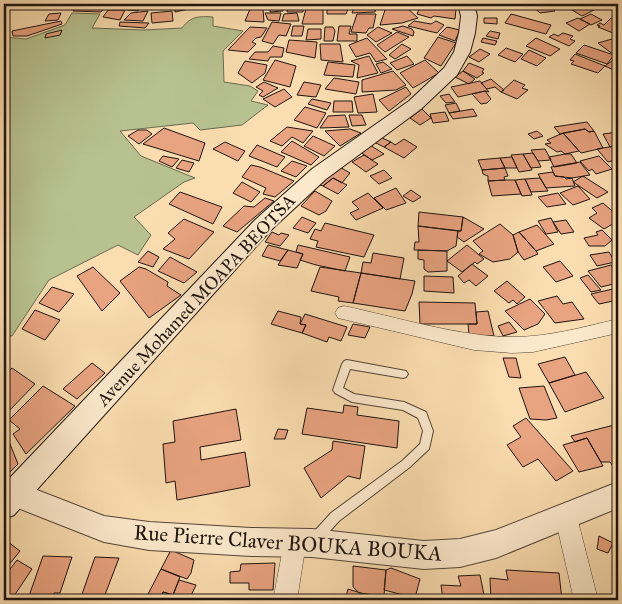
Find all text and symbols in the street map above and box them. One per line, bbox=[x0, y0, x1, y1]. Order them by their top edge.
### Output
street label: Avenue Mohamed MOAPA BEOTSA bbox=[91, 190, 300, 411]
street label: Rue Pierre Claver BOUKA BOUKA bbox=[133, 519, 443, 567]

